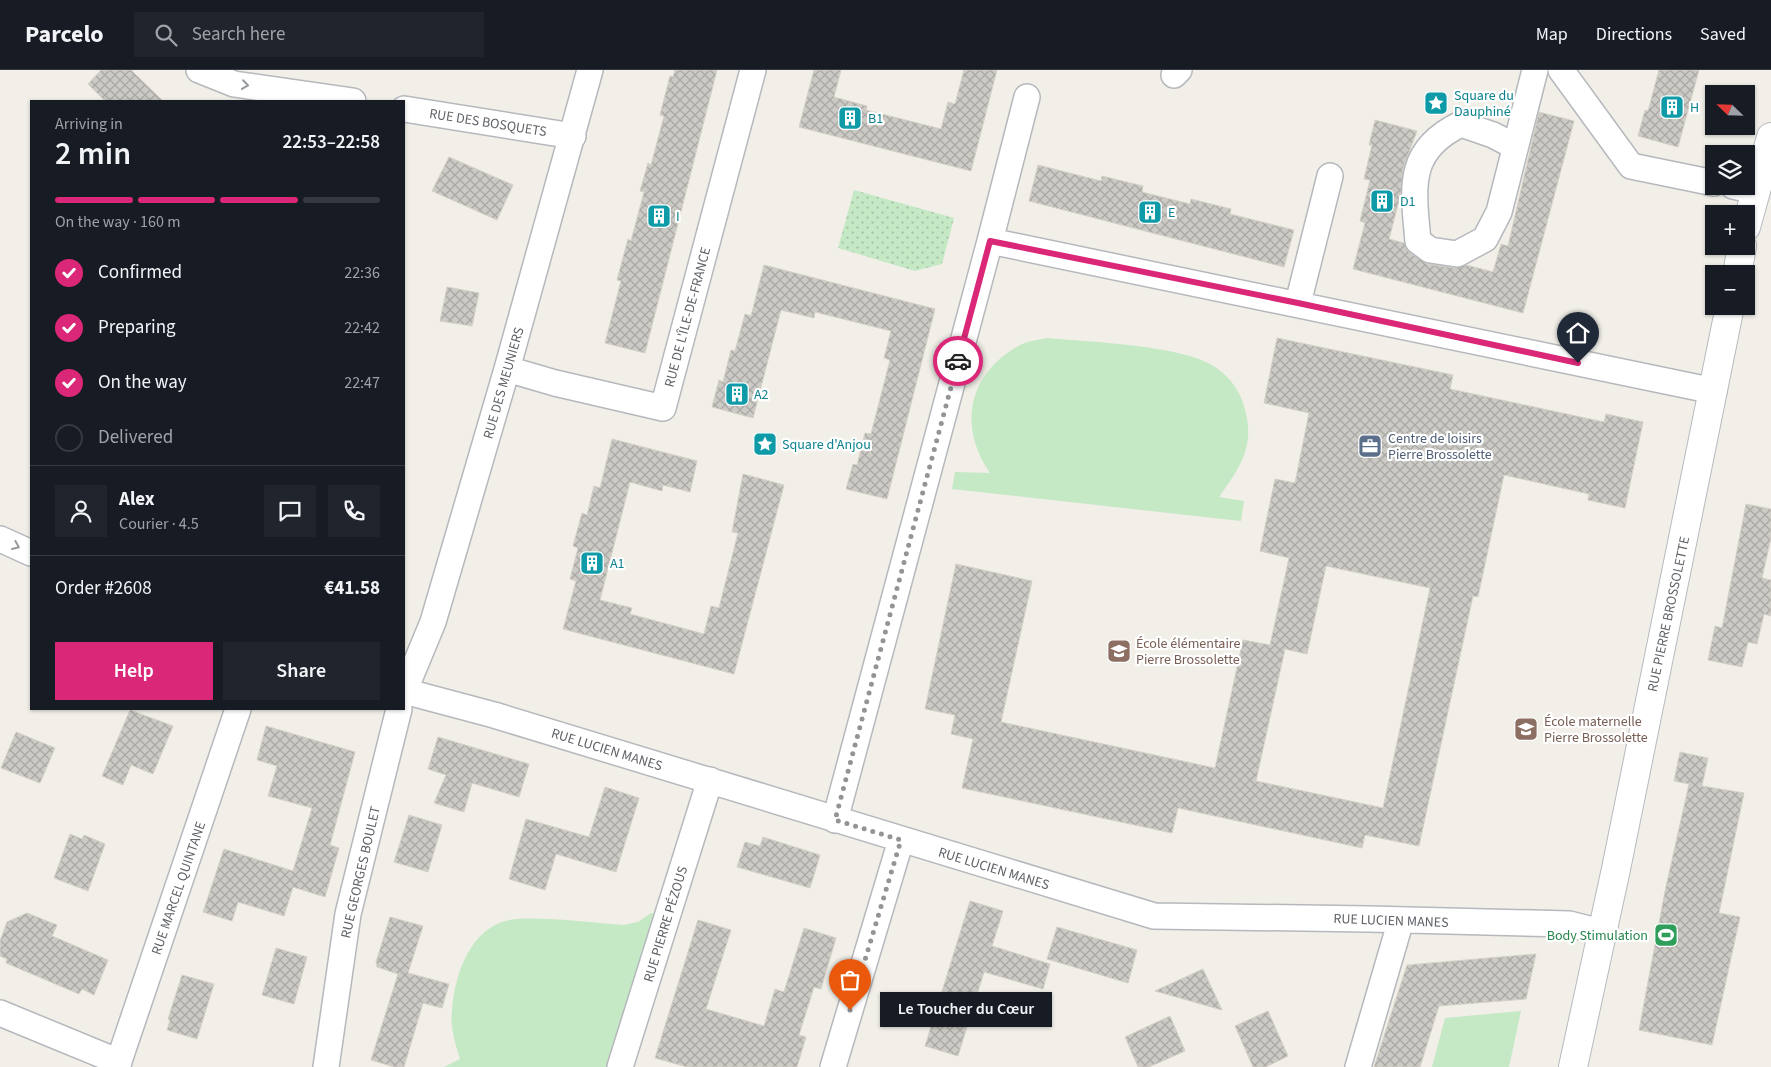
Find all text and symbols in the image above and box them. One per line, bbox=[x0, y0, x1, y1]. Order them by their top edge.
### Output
search box bbox=[134, 12, 484, 57]
text: Parcelo bbox=[25, 17, 104, 52]
icon: search bbox=[152, 21, 180, 49]
text: Search here bbox=[192, 21, 285, 48]
text: Map bbox=[1536, 22, 1568, 47]
text: Directions bbox=[1596, 22, 1672, 47]
text: Saved bbox=[1700, 22, 1746, 47]
one-way arrow bbox=[241, 80, 249, 90]
north arrow bbox=[1705, 85, 1755, 135]
map controls bbox=[1705, 85, 1755, 315]
place label: Square du Dauphiné bbox=[1454, 86, 1514, 122]
place icon: Square du Dauphiné bbox=[1423, 90, 1449, 116]
building icon: H bbox=[1659, 94, 1685, 120]
place label: H bbox=[1690, 98, 1699, 118]
street label: RUE DES BOSQUETS bbox=[428, 104, 548, 142]
building icon: B1 bbox=[837, 105, 863, 131]
place label: B1 bbox=[868, 109, 883, 129]
text: Arriving in bbox=[55, 113, 123, 135]
text: 22:53–22:58 bbox=[282, 129, 380, 156]
text: 2 min bbox=[55, 131, 131, 177]
button: layers bbox=[1705, 145, 1755, 195]
building icon: D1 bbox=[1369, 188, 1395, 214]
place label: D1 bbox=[1400, 192, 1416, 212]
building icon: E bbox=[1137, 199, 1163, 225]
building icon: I bbox=[646, 203, 672, 229]
place label: E bbox=[1168, 203, 1175, 223]
button: + bbox=[1705, 205, 1755, 255]
place label: I bbox=[676, 207, 680, 227]
text: On the way · 160 m bbox=[55, 211, 180, 233]
street label: RUE DE L'ÎLE-DE-FRANCE bbox=[660, 245, 716, 390]
icon: check bbox=[55, 259, 83, 287]
text: Confirmed bbox=[98, 259, 182, 286]
text: 22:36 bbox=[344, 262, 380, 284]
button: − bbox=[1705, 265, 1755, 315]
pin bbox=[1557, 312, 1599, 363]
icon: check bbox=[55, 314, 83, 342]
text: Preparing bbox=[98, 314, 176, 341]
text: 22:42 bbox=[344, 317, 380, 339]
icon: home bbox=[1564, 319, 1592, 347]
street label: RUE DES MEUNIERS bbox=[478, 325, 529, 441]
courier bbox=[933, 336, 983, 386]
icon: car bbox=[944, 347, 972, 375]
icon: check bbox=[55, 369, 83, 397]
text: On the way bbox=[98, 369, 187, 396]
text: 22:47 bbox=[344, 372, 380, 394]
building icon: A2 bbox=[724, 381, 750, 407]
place label: A2 bbox=[754, 385, 769, 405]
text: Delivered bbox=[98, 424, 173, 451]
place label: Centre de loisirs Pierre Brossolette bbox=[1388, 429, 1492, 465]
place icon: Square d'Anjou bbox=[752, 431, 778, 457]
office icon: Centre de loisirs Pierre Brossolette bbox=[1357, 433, 1383, 459]
place label: Square d'Anjou bbox=[782, 435, 871, 455]
button: person bbox=[55, 485, 107, 537]
button: chat bbox=[264, 485, 316, 537]
button: phone bbox=[328, 485, 380, 537]
text: Alex bbox=[119, 486, 155, 513]
text: Courier · 4.5 bbox=[119, 513, 199, 535]
street label: RUE PIERRE BROSSOLETTE bbox=[1643, 535, 1695, 694]
one-way arrow bbox=[11, 540, 20, 551]
building icon: A1 bbox=[579, 550, 605, 576]
place label: A1 bbox=[610, 554, 625, 574]
text: Order #2608 bbox=[55, 575, 152, 602]
text: €41.58 bbox=[324, 575, 380, 602]
place label: École élémentaire Pierre Brossolette bbox=[1136, 634, 1241, 670]
school or university icon: École élémentaire Pierre Brossolette bbox=[1106, 638, 1132, 664]
button: Help bbox=[55, 642, 213, 700]
button: Share bbox=[223, 642, 380, 700]
place label: École maternelle Pierre Brossolette bbox=[1544, 712, 1648, 748]
school or university icon: École maternelle Pierre Brossolette bbox=[1513, 716, 1539, 742]
street label: RUE LUCIEN MANES bbox=[549, 724, 665, 776]
street label: RUE GEORGES BOULET bbox=[336, 804, 386, 940]
street label: RUE MARCEL QUINTANE bbox=[147, 819, 211, 958]
street label: RUE LUCIEN MANES bbox=[936, 843, 1052, 895]
street label: RUE PIERRE PÉZOUS bbox=[639, 864, 693, 985]
street label: RUE LUCIEN MANES bbox=[1333, 909, 1449, 933]
sports icon: Body Stimulation bbox=[1653, 922, 1679, 948]
place label: Body Stimulation bbox=[1547, 926, 1648, 946]
pin bbox=[829, 959, 871, 1010]
icon: bag bbox=[836, 966, 864, 994]
callout: Le Toucher du Cœur bbox=[880, 992, 1052, 1028]
text: Le Toucher du Cœur bbox=[898, 998, 1034, 1020]

